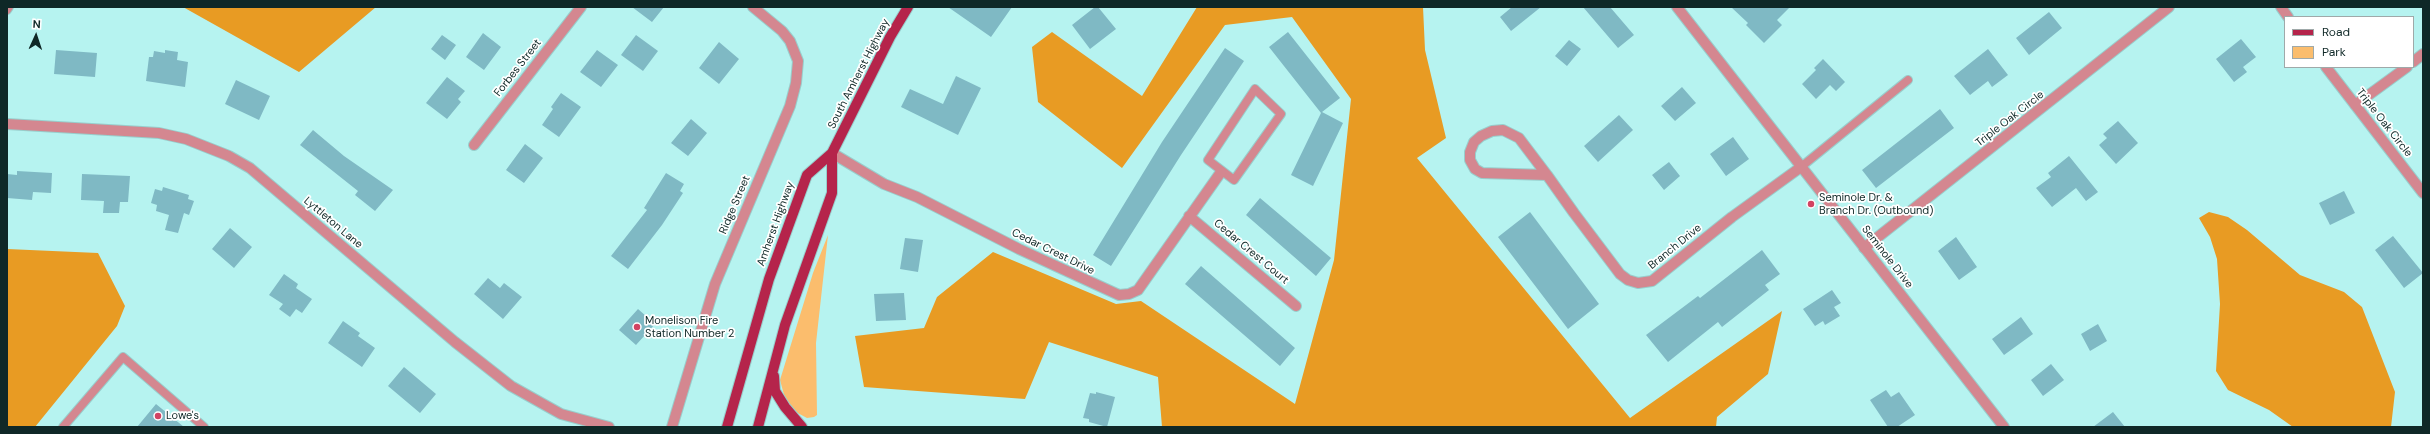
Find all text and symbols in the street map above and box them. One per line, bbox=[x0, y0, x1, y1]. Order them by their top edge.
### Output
north arrow bbox=[16, 16, 56, 56]
legend bbox=[2284, 16, 2414, 68]
text: N bbox=[32, 17, 41, 31]
street label: South Amherst Highway bbox=[825, 17, 893, 131]
text: Road bbox=[2322, 24, 2350, 40]
street label: Forbes Street bbox=[492, 37, 544, 99]
text: Park bbox=[2322, 44, 2346, 60]
street label: Triple Oak Circle bbox=[2353, 86, 2415, 160]
street label: Triple Oak Circle bbox=[1973, 88, 2047, 150]
street label: Ridge Street bbox=[717, 174, 753, 236]
street label: Amherst Highway bbox=[755, 180, 797, 268]
place label: Seminole Dr. & Branch Dr. (Outbound) bbox=[1819, 191, 1933, 217]
street label: Lyttleton Lane bbox=[301, 195, 365, 251]
marker: Seminole Dr. & Branch Dr. (Outbound) bbox=[1806, 199, 1816, 209]
street label: Cedar Crest Court bbox=[1211, 217, 1291, 287]
street label: Branch Drive bbox=[1646, 222, 1704, 272]
street label: Seminole Drive bbox=[1859, 223, 1915, 291]
street label: Cedar Crest Drive bbox=[1009, 226, 1097, 278]
place label: Monelison Fire Station Number 2 bbox=[645, 314, 734, 340]
marker: Monelison Fire Station Number 2 bbox=[632, 322, 642, 332]
place label: Lowe's bbox=[166, 409, 199, 423]
marker: Lowe's bbox=[153, 411, 163, 421]

